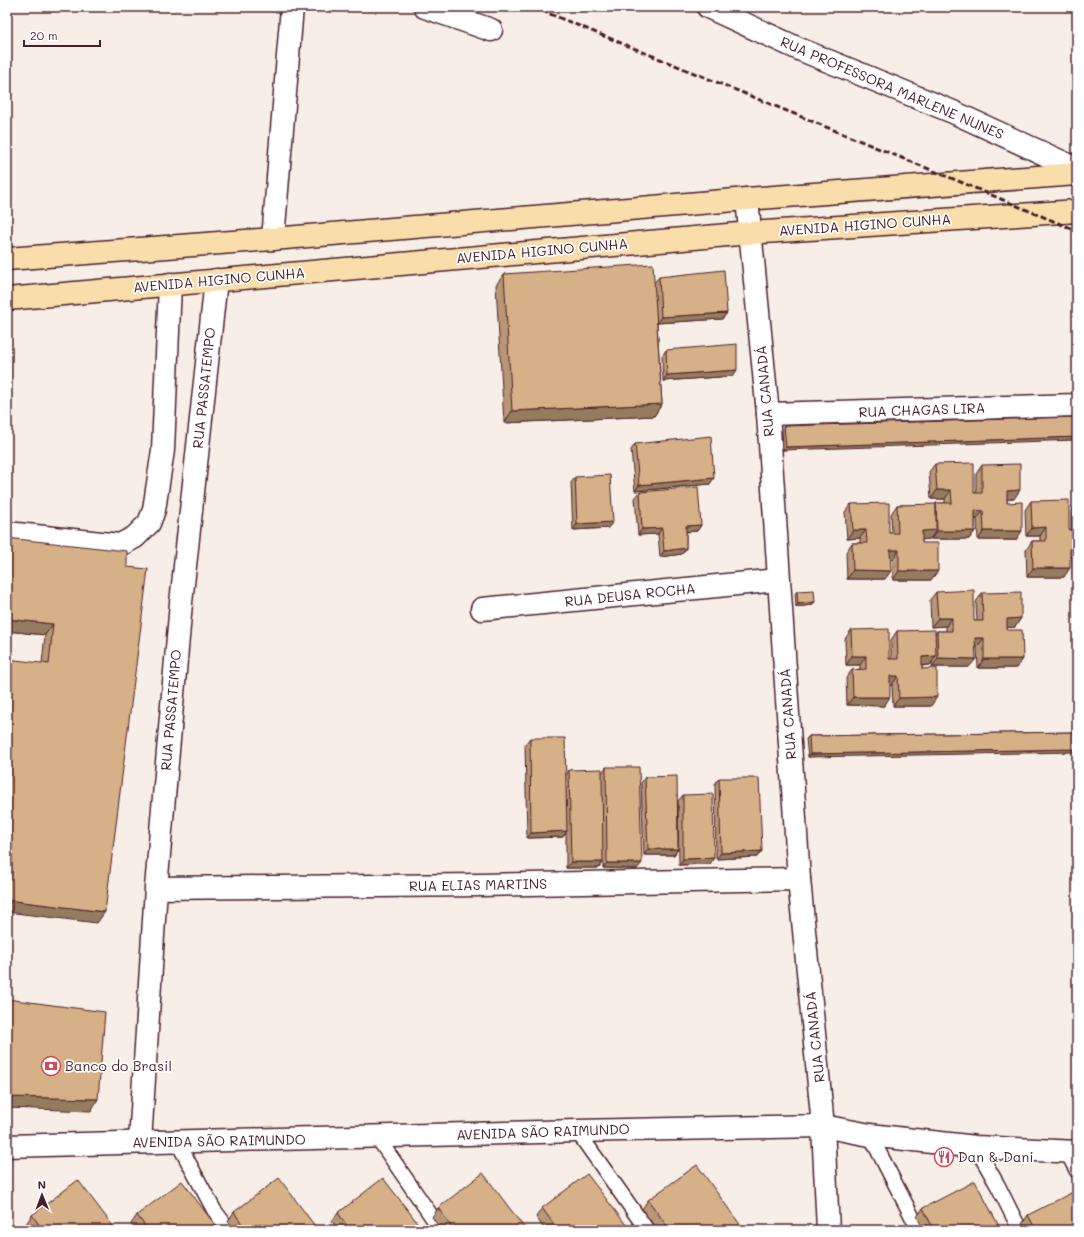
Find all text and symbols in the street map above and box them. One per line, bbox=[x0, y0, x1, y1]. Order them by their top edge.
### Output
scale bar bbox=[24, 22, 100, 48]
text: 20 m bbox=[30, 27, 58, 43]
street label: RUA PROFESSORA MARLENE NUNES bbox=[778, 32, 1007, 143]
street label: AVENIDA HIGINO CUNHA bbox=[778, 209, 952, 240]
street label: AVENIDA HIGINO CUNHA bbox=[455, 234, 629, 267]
street label: AVENIDA HIGINO CUNHA bbox=[132, 263, 306, 296]
street label: RUA PASSATEMPO bbox=[188, 326, 219, 449]
street label: RUA CANADÁ bbox=[751, 345, 778, 437]
street label: RUA CHAGAS LIRA bbox=[858, 398, 986, 421]
street label: RUA DEUSA ROCHA bbox=[564, 578, 696, 611]
street label: RUA PASSATEMPO bbox=[156, 649, 185, 771]
street label: RUA CANADÁ bbox=[775, 668, 800, 760]
street label: RUA ELIAS MARTINS bbox=[409, 874, 547, 895]
street label: RUA CANADÁ bbox=[800, 991, 829, 1084]
bank icon: Banco do Brasil bbox=[40, 1055, 62, 1077]
place label: Banco do Brasil bbox=[65, 1056, 172, 1075]
street label: AVENIDA SÃO RAIMUNDO bbox=[456, 1119, 630, 1144]
street label: AVENIDA SÃO RAIMUNDO bbox=[132, 1129, 306, 1152]
restaurant icon: Dan & Dani bbox=[933, 1146, 955, 1168]
place label: Dan & Dani bbox=[958, 1147, 1034, 1166]
north arrow bbox=[22, 1175, 62, 1215]
text: N bbox=[38, 1177, 46, 1192]

